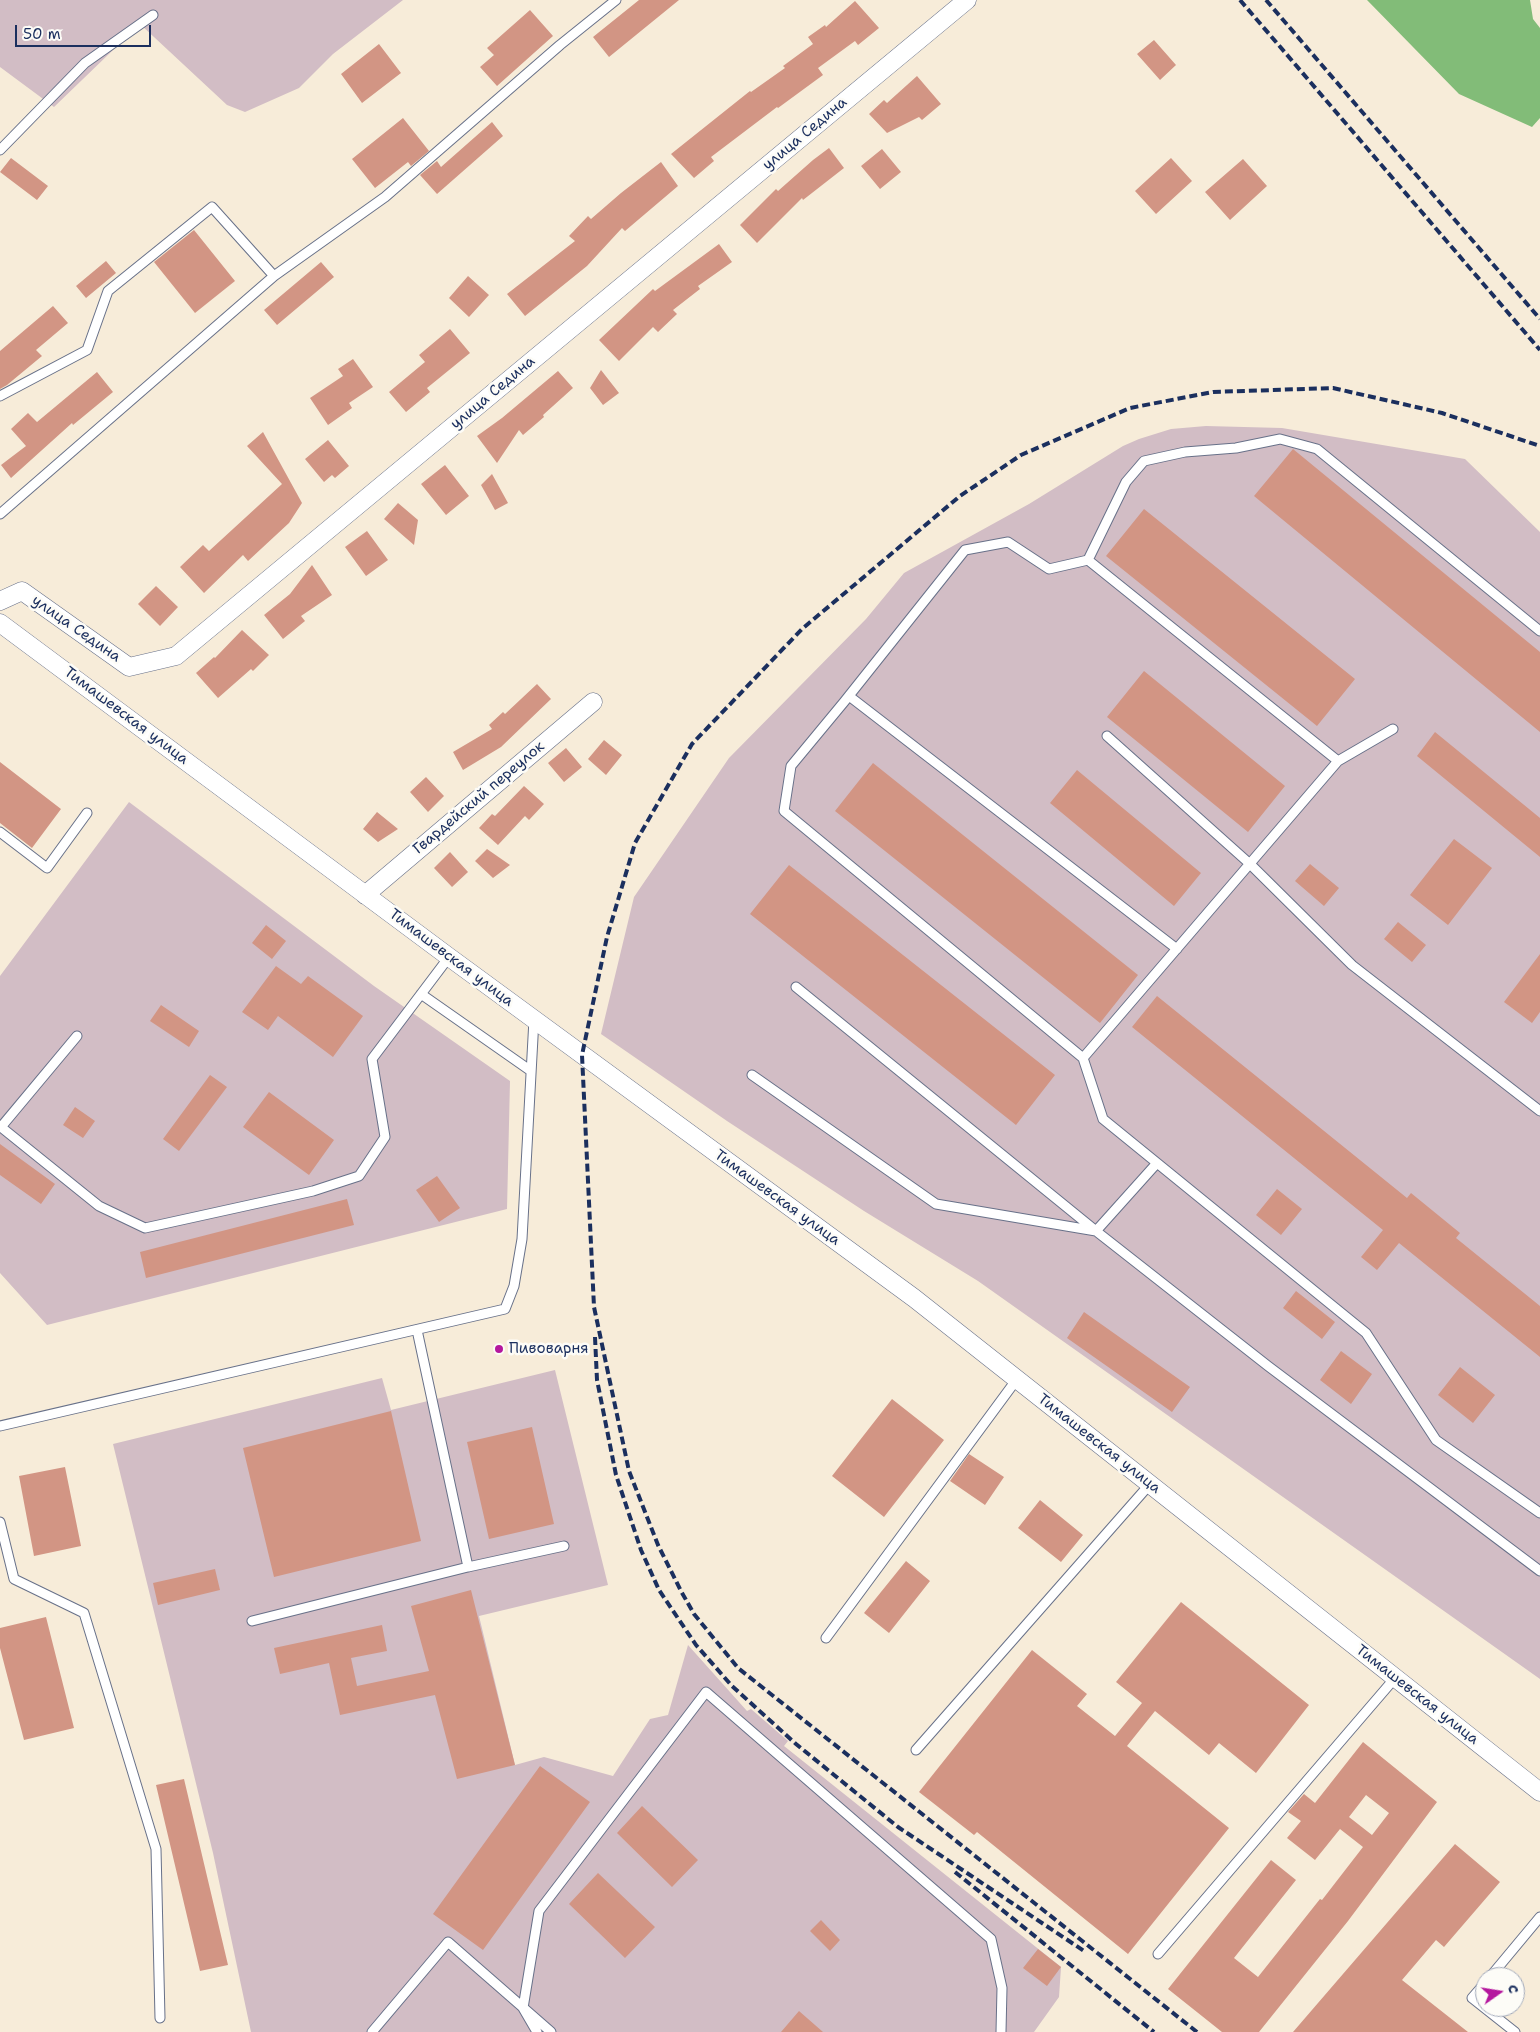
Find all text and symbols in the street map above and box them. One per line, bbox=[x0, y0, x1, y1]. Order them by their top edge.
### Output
scale bar bbox=[18, 15, 154, 47]
text: 50 m bbox=[23, 24, 61, 44]
street label: улица Седина bbox=[759, 94, 851, 174]
street label: улица Седина bbox=[447, 353, 539, 433]
street label: улица Седина bbox=[28, 592, 124, 666]
street label: Тимашевская улица bbox=[60, 663, 192, 769]
street label: Гвардейский переулок bbox=[410, 738, 548, 858]
street label: Тимашевская улица bbox=[385, 905, 517, 1011]
street label: Тимашевская улица bbox=[711, 1146, 843, 1250]
place label: Пивоварня bbox=[509, 1340, 588, 1358]
marker: Пивоварня bbox=[493, 1343, 505, 1355]
street label: Тимашевская улица bbox=[1034, 1390, 1164, 1498]
street label: Тимашевская улица bbox=[1352, 1641, 1482, 1749]
north arrow bbox=[1475, 1967, 1525, 2017]
text: С bbox=[1504, 1983, 1523, 1995]

